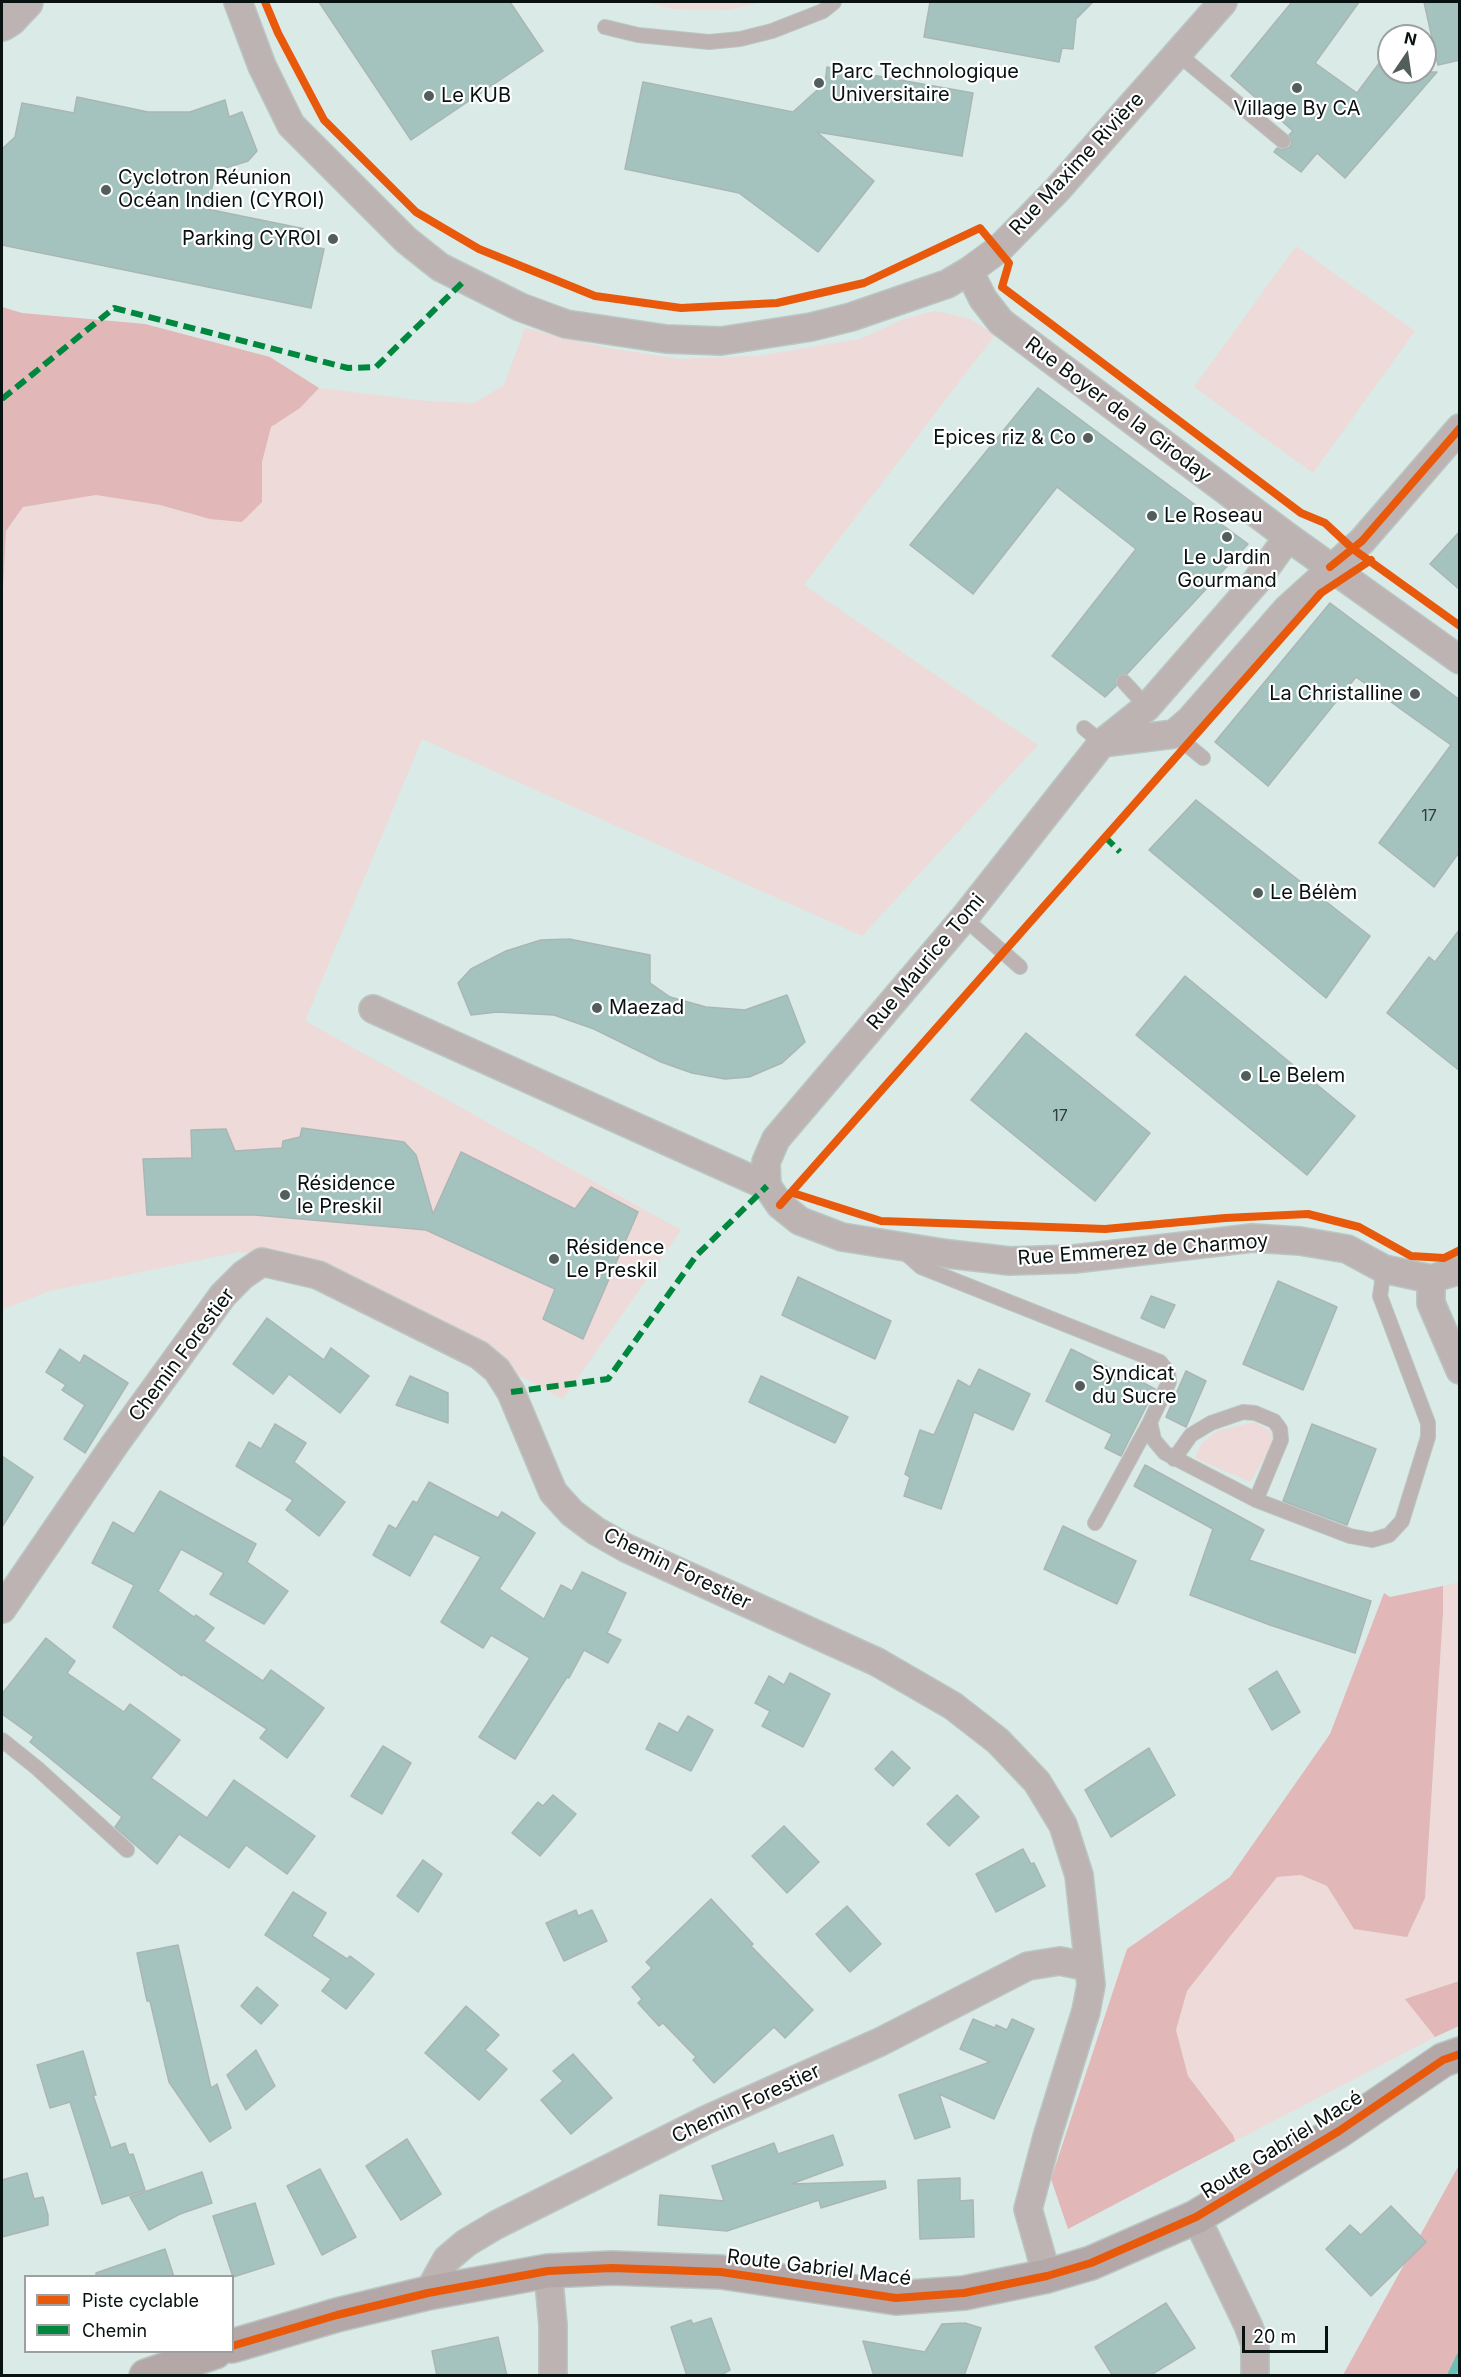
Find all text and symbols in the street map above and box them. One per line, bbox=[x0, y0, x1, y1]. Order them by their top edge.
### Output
north arrow bbox=[1377, 24, 1437, 84]
text: N bbox=[1402, 27, 1419, 50]
place label: Parc Technologique Universitaire bbox=[831, 60, 1019, 107]
marker: Parc Technologique Universitaire bbox=[812, 76, 826, 90]
marker: Village By CA bbox=[1290, 81, 1304, 95]
place label: Le KUB bbox=[441, 84, 511, 108]
street label: Rue Maxime Rivière bbox=[1005, 88, 1149, 240]
marker: Le KUB bbox=[422, 89, 436, 103]
place label: Village By CA bbox=[1233, 97, 1361, 121]
place label: Cyclotron Réunion Océan Indien (CYROI) bbox=[118, 166, 325, 213]
marker: Cyclotron Réunion Océan Indien (CYROI) bbox=[99, 183, 113, 197]
place label: Parking CYROI bbox=[182, 227, 321, 251]
marker: Parking CYROI bbox=[326, 232, 340, 246]
street label: Rue Boyer de la Giroday bbox=[1020, 332, 1216, 488]
place label: Epices riz & Co bbox=[933, 426, 1076, 450]
marker: Epices riz & Co bbox=[1081, 431, 1095, 445]
place label: Le Roseau bbox=[1164, 504, 1263, 528]
marker: Le Roseau bbox=[1145, 509, 1159, 523]
marker: Le Jardin Gourmand bbox=[1220, 530, 1234, 544]
place label: Le Jardin Gourmand bbox=[1177, 546, 1277, 593]
place label: La Christalline bbox=[1269, 682, 1403, 706]
marker: La Christalline bbox=[1408, 687, 1422, 701]
house number: 17 bbox=[1421, 806, 1437, 826]
place label: Le Bélèm bbox=[1270, 881, 1357, 905]
marker: Le Bélèm bbox=[1251, 886, 1265, 900]
street label: Rue Maurice Tomi bbox=[862, 889, 990, 1035]
place label: Maezad bbox=[609, 996, 684, 1020]
marker: Maezad bbox=[590, 1001, 604, 1015]
place label: Le Belem bbox=[1258, 1064, 1345, 1088]
marker: Le Belem bbox=[1239, 1069, 1253, 1083]
house number: 17 bbox=[1052, 1106, 1068, 1126]
place label: Résidence le Preskil bbox=[297, 1172, 395, 1219]
marker: Résidence le Preskil bbox=[278, 1188, 292, 1202]
street label: Rue Emmerez de Charmoy bbox=[1017, 1229, 1269, 1271]
place label: Résidence Le Preskil bbox=[566, 1236, 664, 1283]
marker: Résidence Le Preskil bbox=[547, 1252, 561, 1266]
street label: Chemin Forestier bbox=[124, 1284, 240, 1426]
place label: Syndicat du Sucre bbox=[1092, 1362, 1177, 1409]
marker: Syndicat du Sucre bbox=[1073, 1379, 1087, 1393]
street label: Chemin Forestier bbox=[599, 1523, 755, 1615]
street label: Chemin Forestier bbox=[668, 2059, 824, 2149]
street label: Route Gabriel Macé bbox=[1197, 2086, 1367, 2204]
street label: Route Gabriel Macé bbox=[725, 2245, 913, 2291]
legend bbox=[24, 2275, 234, 2353]
text: Piste cyclable bbox=[82, 2290, 199, 2311]
scale bar bbox=[1245, 2314, 1330, 2352]
text: Chemin bbox=[82, 2320, 147, 2341]
text: 20 m bbox=[1253, 2326, 1296, 2347]

